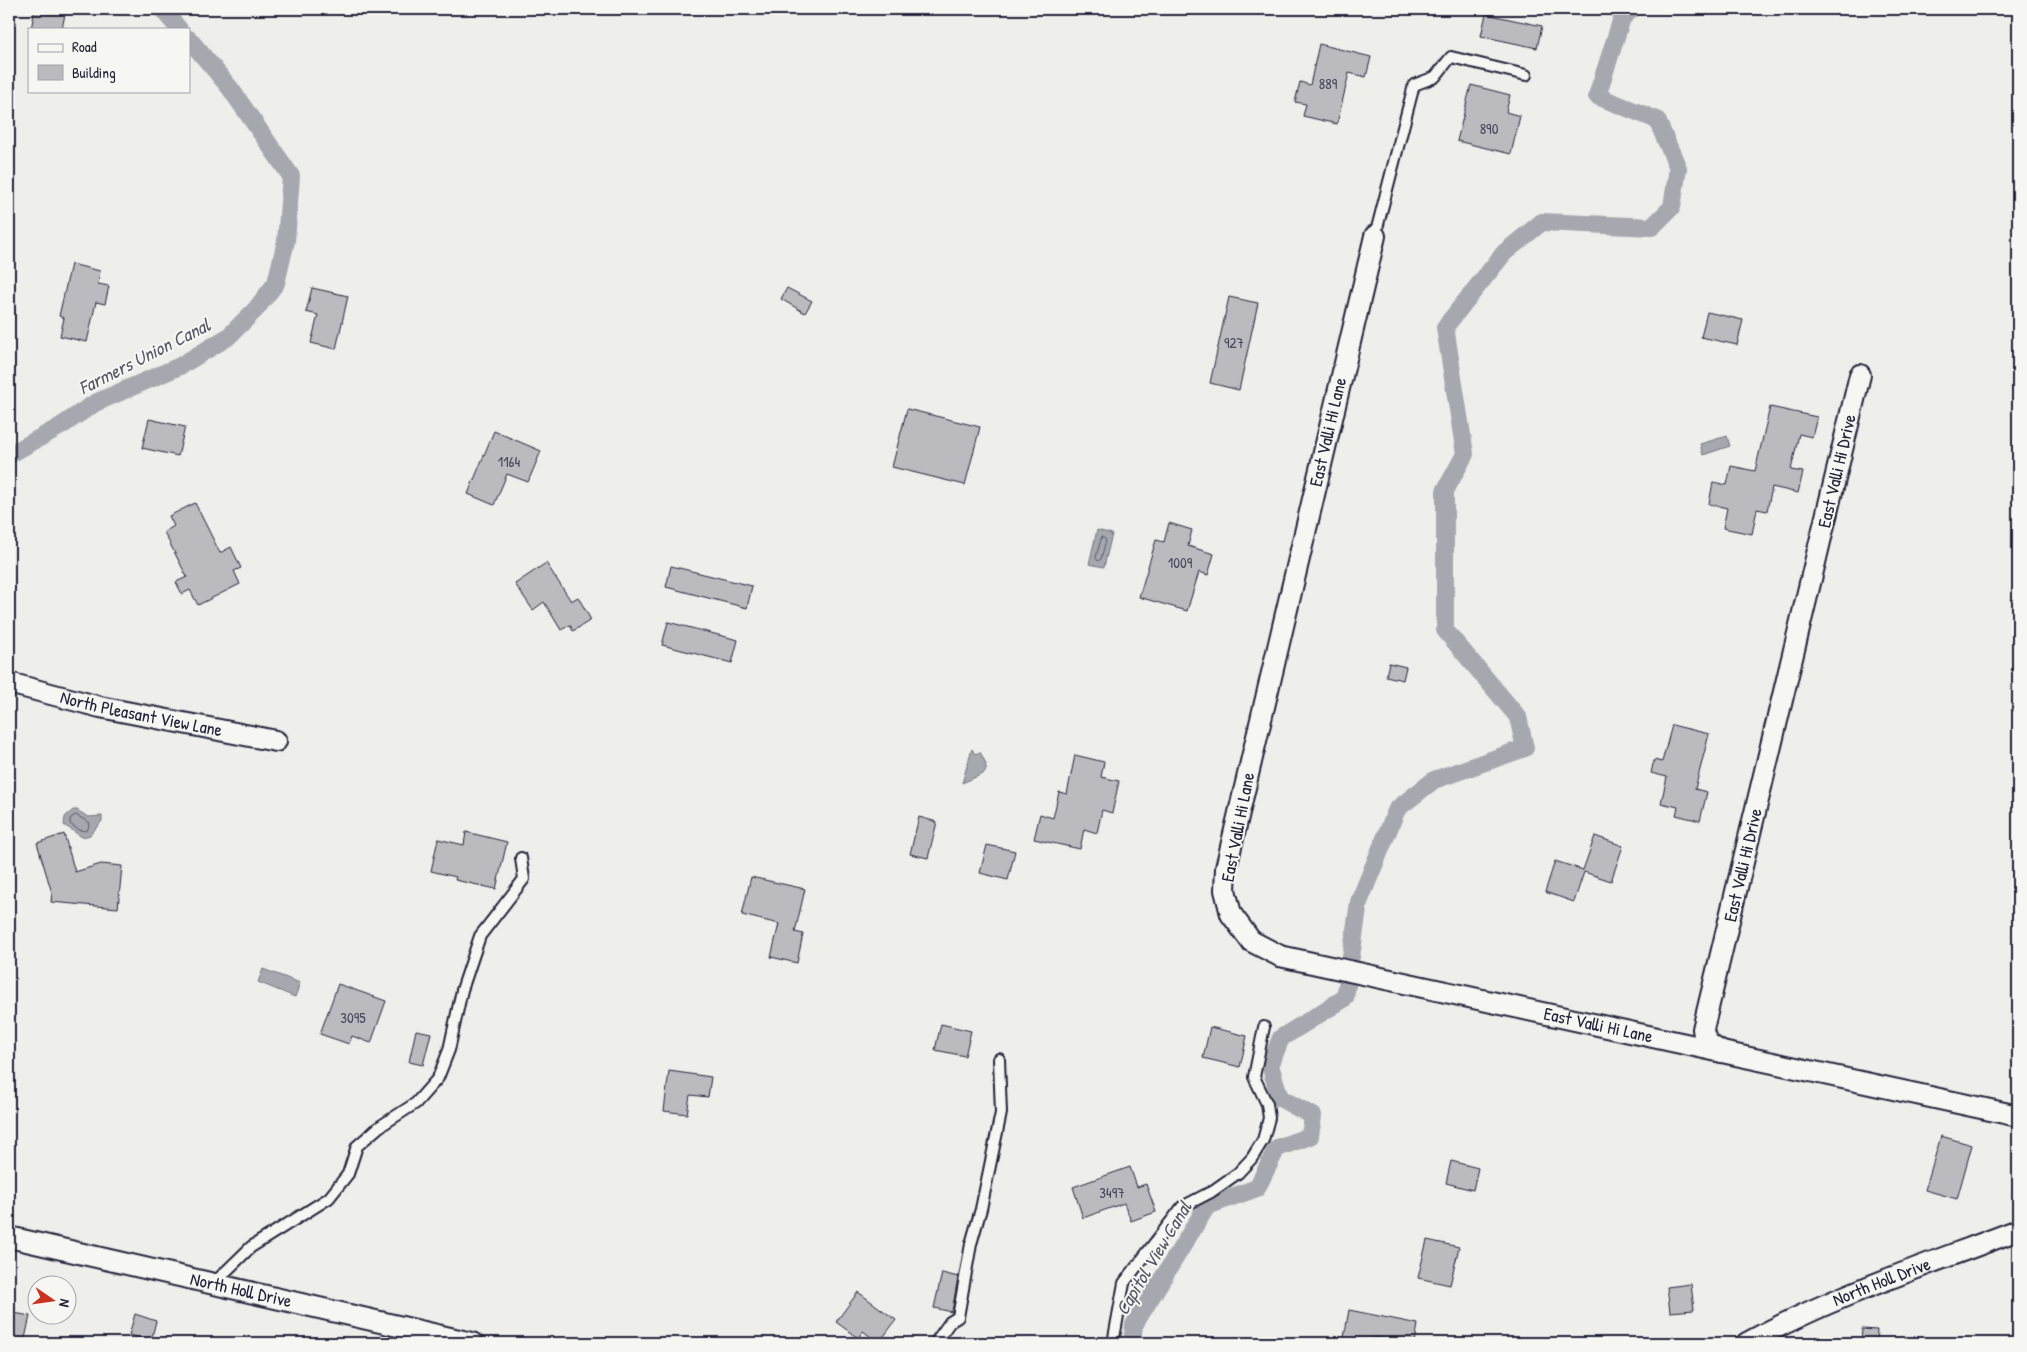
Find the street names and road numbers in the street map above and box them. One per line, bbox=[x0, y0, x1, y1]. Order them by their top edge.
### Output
street label: East Valli Hi Lane bbox=[1303, 375, 1352, 489]
street label: East Valli Hi Drive bbox=[1811, 412, 1862, 530]
street label: North Pleasant View Lane bbox=[58, 684, 224, 742]
street label: East Valli Hi Lane bbox=[1215, 770, 1260, 884]
street label: East Valli Hi Drive bbox=[1717, 806, 1768, 924]
street label: East Valli Hi Lane bbox=[1541, 1001, 1655, 1049]
street label: North Holl Drive bbox=[1829, 1251, 1934, 1312]
street label: North Holl Drive bbox=[188, 1266, 294, 1313]

